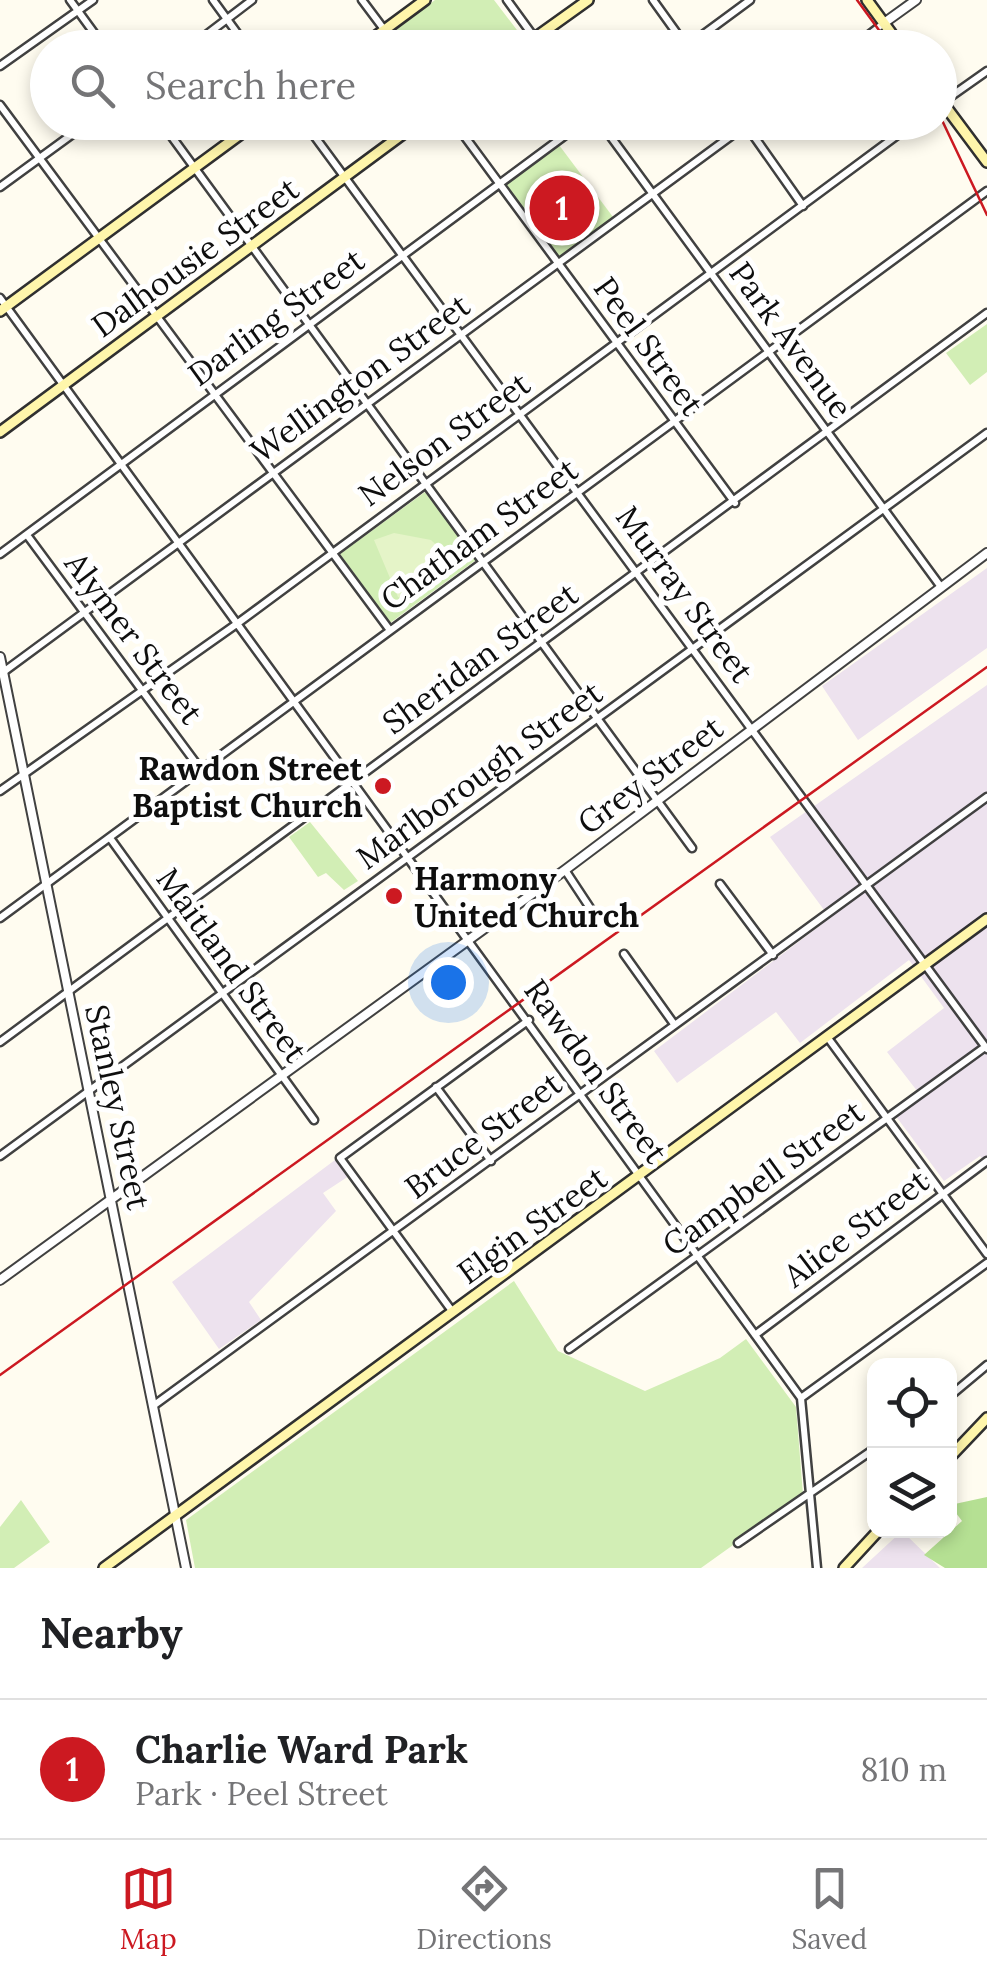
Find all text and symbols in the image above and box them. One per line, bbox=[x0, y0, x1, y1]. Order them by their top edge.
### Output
search box bbox=[30, 30, 957, 140]
icon: search bbox=[65, 58, 120, 113]
text: Search here bbox=[145, 61, 356, 109]
street label: Dalhousie Street bbox=[83, 168, 307, 346]
pin: 1 bbox=[530, 170, 594, 246]
street label: Darling Street bbox=[180, 239, 373, 395]
street label: Park Avenue bbox=[720, 254, 862, 426]
street label: Peel Street bbox=[585, 269, 713, 424]
street label: Wellington Street bbox=[242, 284, 478, 471]
street label: Nelson Street bbox=[350, 363, 538, 515]
street label: Chatham Street bbox=[372, 448, 586, 619]
street label: Murray Street bbox=[607, 498, 763, 691]
street label: Alymer Street bbox=[56, 543, 212, 732]
street label: Sheridan Street bbox=[374, 573, 586, 743]
street label: Marlborough Street bbox=[348, 672, 610, 878]
street label: Grey Street bbox=[569, 707, 731, 843]
place label: Rawdon Street Baptist Church bbox=[132, 748, 364, 826]
marker: Rawdon Street Baptist Church bbox=[372, 775, 394, 797]
place label: Harmony United Church bbox=[414, 858, 639, 936]
street label: Maitland Street bbox=[148, 860, 317, 1071]
marker: Harmony United Church bbox=[383, 885, 405, 907]
your location bbox=[423, 957, 474, 1008]
street label: Rawdon Street bbox=[515, 971, 677, 1172]
street label: Stanley Street bbox=[76, 1001, 160, 1214]
street label: Bruce Street bbox=[396, 1062, 570, 1207]
street label: Campbell Street bbox=[654, 1091, 872, 1265]
street label: Elgin Street bbox=[449, 1157, 615, 1293]
street label: Alice Street bbox=[775, 1160, 937, 1296]
map controls bbox=[867, 1358, 957, 1538]
button: locate bbox=[867, 1358, 957, 1448]
button: layers bbox=[867, 1448, 957, 1538]
text: Nearby bbox=[40, 1606, 183, 1660]
text: Charlie Ward Park bbox=[135, 1725, 468, 1773]
text: 1 bbox=[66, 1749, 79, 1790]
text: 810 m bbox=[860, 1749, 947, 1790]
text: Park · Peel Street bbox=[135, 1773, 388, 1814]
tab: Map bbox=[120, 1861, 177, 1957]
tab: Directions bbox=[416, 1861, 552, 1957]
tab: Saved bbox=[791, 1861, 867, 1957]

